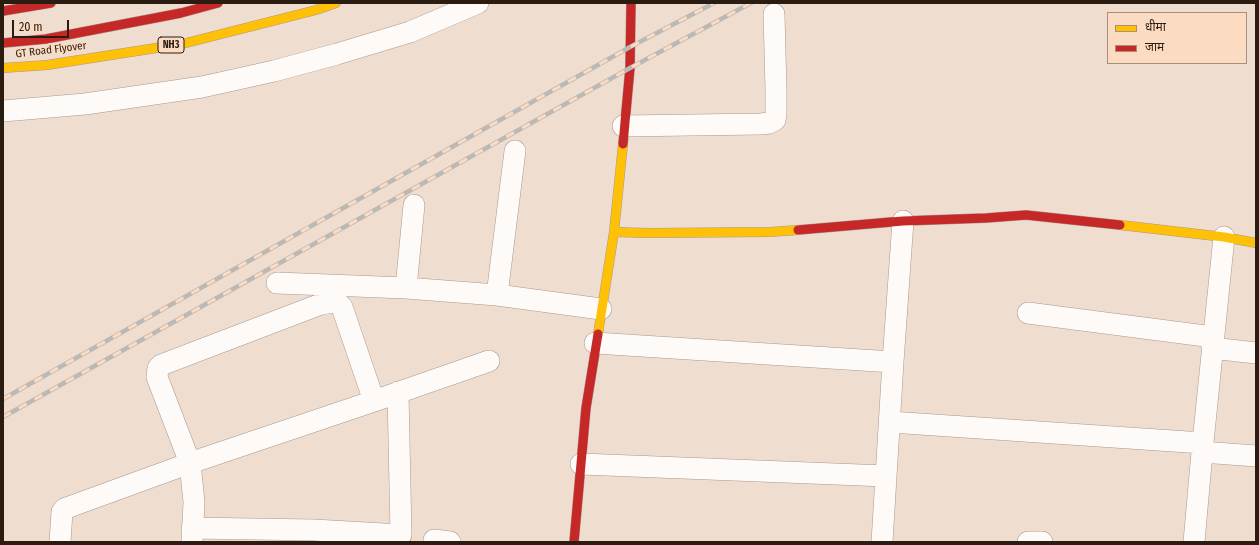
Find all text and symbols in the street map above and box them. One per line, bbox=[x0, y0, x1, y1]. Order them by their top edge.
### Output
scale bar bbox=[14, 12, 71, 38]
legend bbox=[1107, 12, 1247, 64]
text: 20 m bbox=[19, 20, 43, 34]
text: धीमा bbox=[1145, 20, 1166, 34]
road number: NH3 bbox=[158, 37, 184, 53]
street label: GT Road Flyover bbox=[15, 39, 87, 61]
text: जाम bbox=[1145, 40, 1164, 54]

